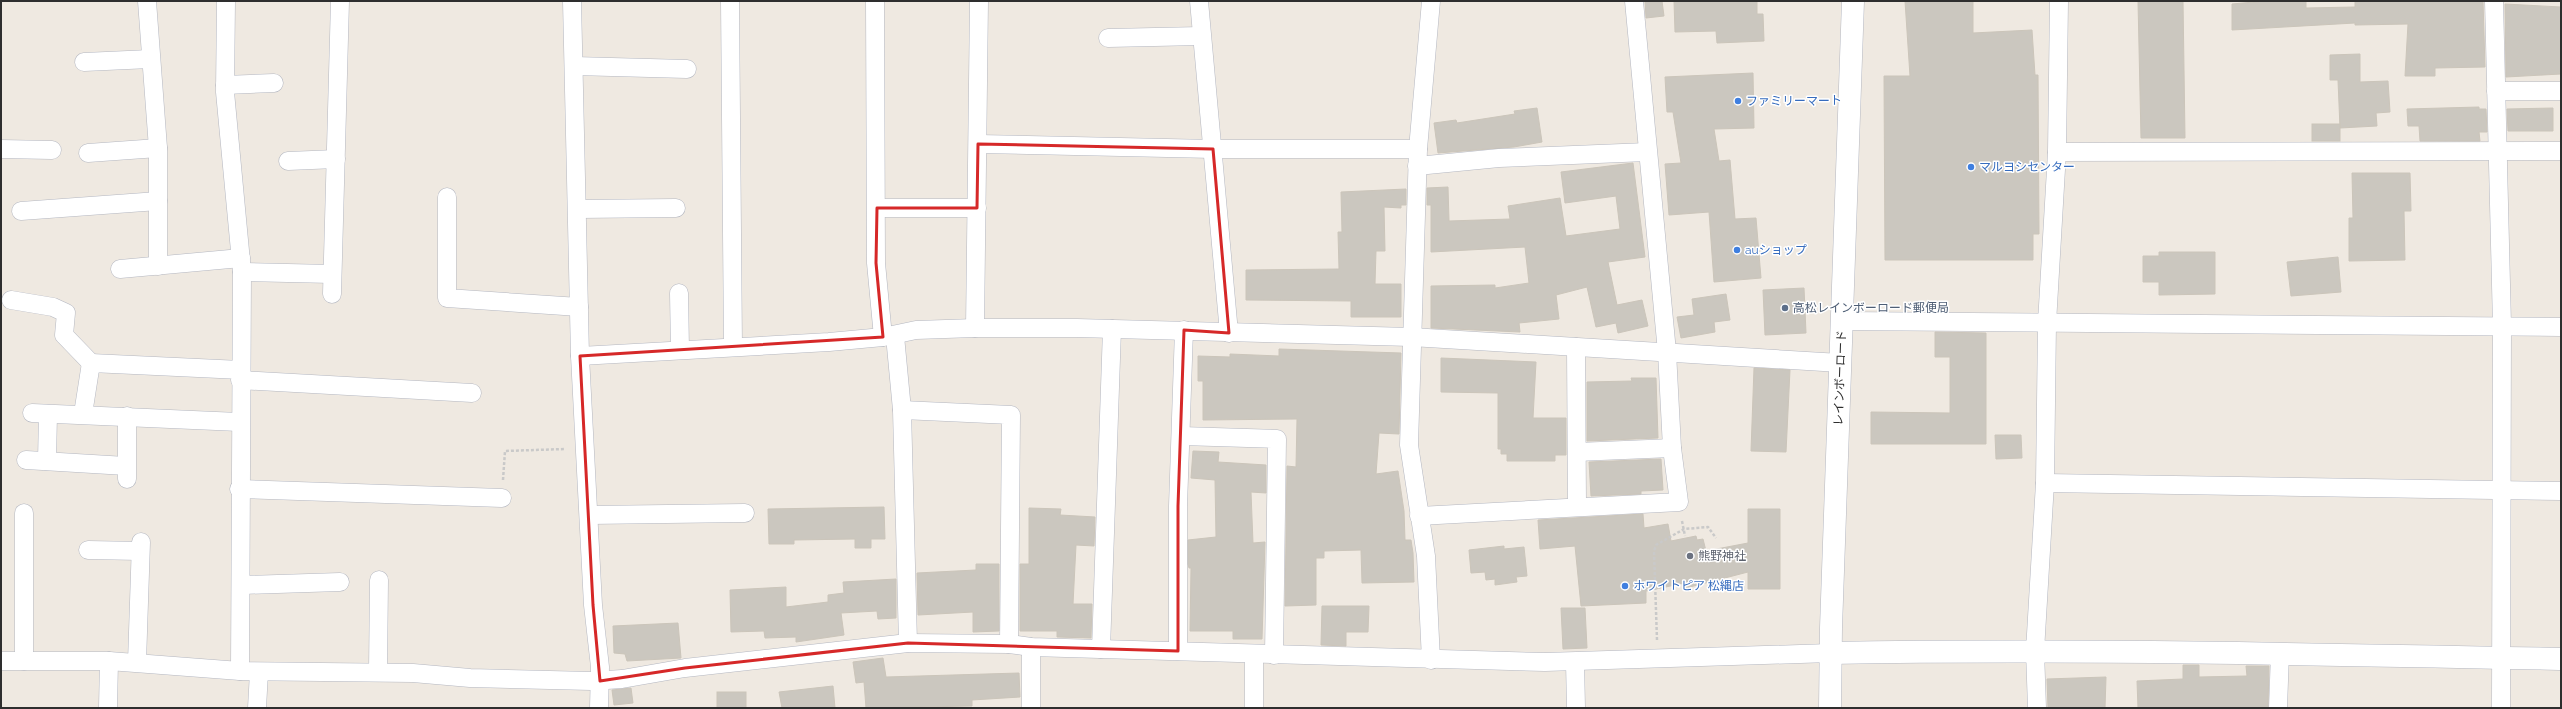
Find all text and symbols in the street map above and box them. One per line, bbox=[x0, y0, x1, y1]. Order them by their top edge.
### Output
place label: ファミリーマート bbox=[1746, 94, 1842, 108]
marker: ファミリーマート bbox=[1733, 96, 1743, 106]
place label: マルヨシセンター bbox=[1979, 160, 2075, 174]
marker: マルヨシセンター bbox=[1966, 162, 1976, 172]
place label: auショップ bbox=[1745, 243, 1807, 257]
marker: auショップ bbox=[1732, 245, 1742, 255]
place label: 高松レインボーロード郵便局 bbox=[1793, 301, 1949, 315]
marker: 高松レインボーロード郵便局 bbox=[1780, 303, 1790, 313]
street label: レインボーロード bbox=[1831, 330, 1849, 426]
place label: 熊野神社 bbox=[1698, 549, 1746, 563]
marker: 熊野神社 bbox=[1685, 551, 1695, 561]
place label: ホワイトピア 松縄店 bbox=[1633, 579, 1744, 593]
marker: ホワイトピア 松縄店 bbox=[1620, 581, 1630, 591]

